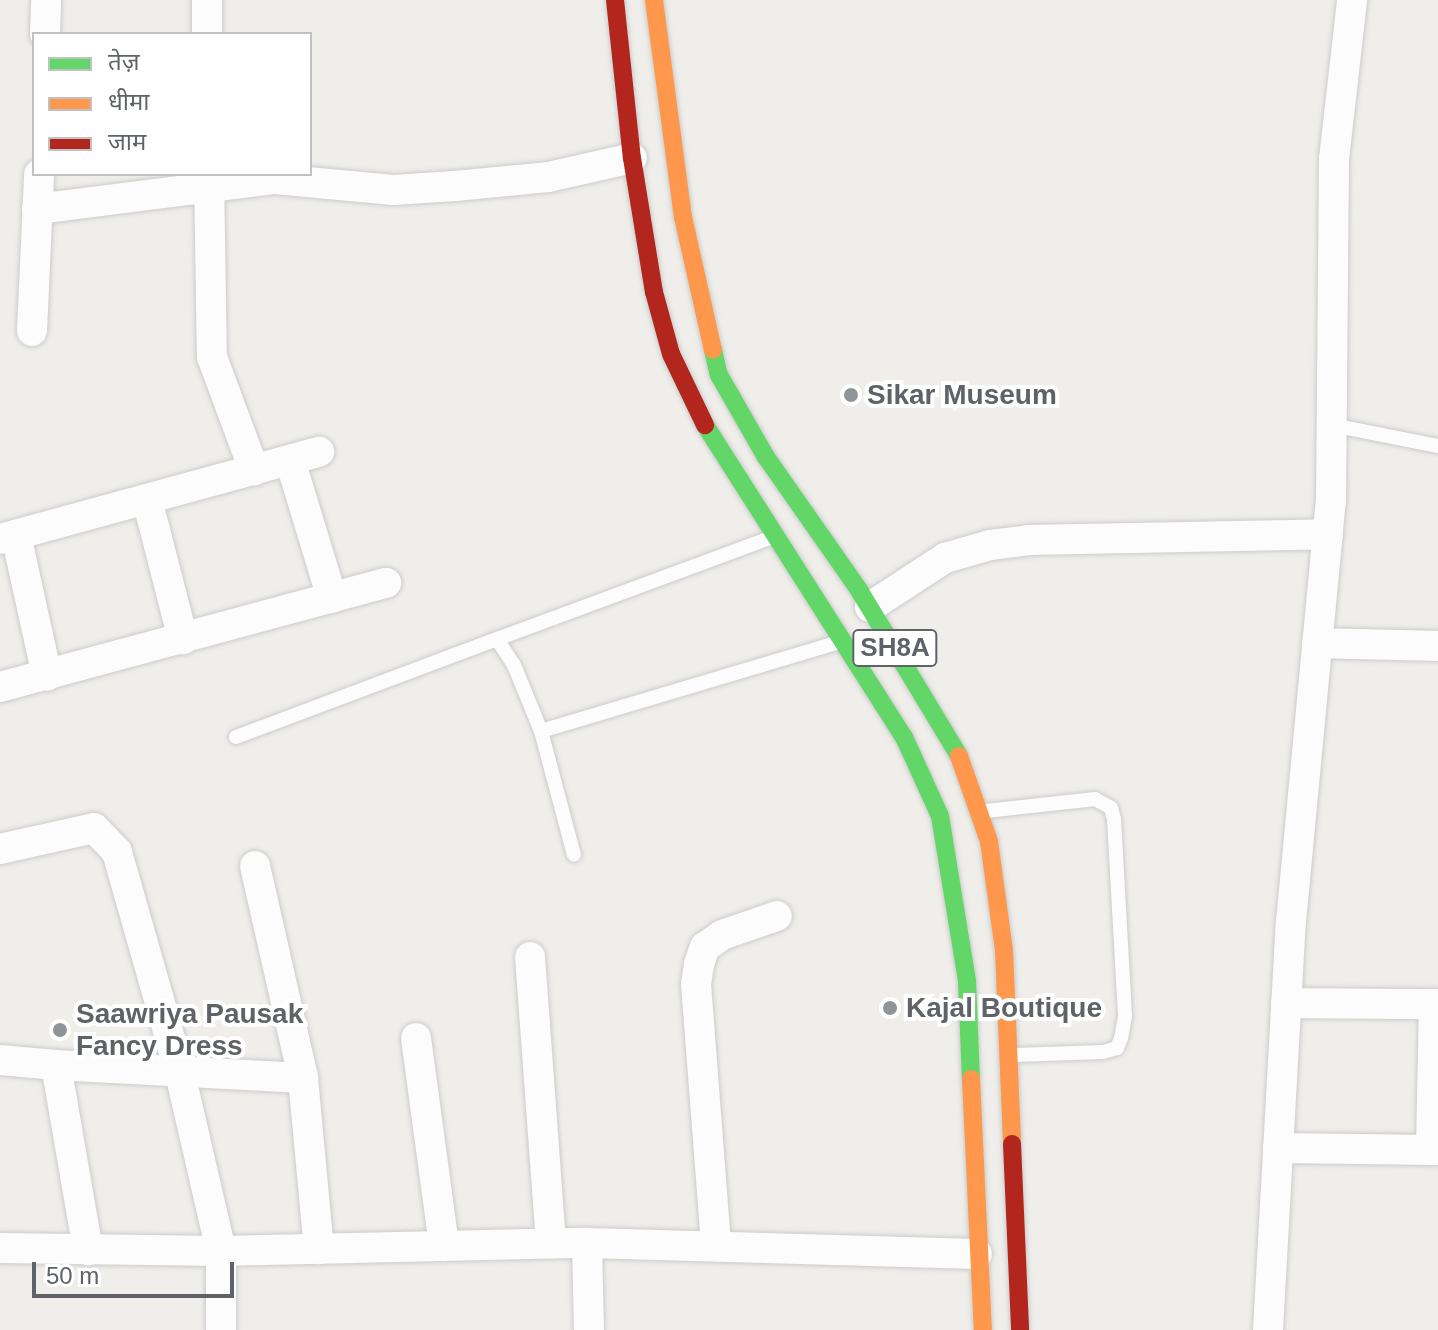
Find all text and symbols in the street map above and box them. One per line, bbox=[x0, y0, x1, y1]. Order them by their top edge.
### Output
legend bbox=[32, 32, 312, 176]
text: तेज़ bbox=[108, 48, 140, 75]
text: धीमा bbox=[108, 88, 150, 115]
text: जाम bbox=[108, 128, 146, 155]
place label: Sikar Museum bbox=[867, 378, 1057, 412]
marker: Sikar Museum bbox=[842, 386, 860, 404]
road number: SH8A bbox=[851, 626, 939, 670]
place label: Kajal Boutique bbox=[906, 991, 1102, 1025]
place label: Saawriya Pausak Fancy Dress bbox=[76, 997, 303, 1063]
marker: Kajal Boutique bbox=[881, 999, 899, 1017]
marker: Saawriya Pausak Fancy Dress bbox=[51, 1021, 69, 1039]
scale bar bbox=[36, 1246, 238, 1296]
text: 50 m bbox=[46, 1262, 99, 1289]

